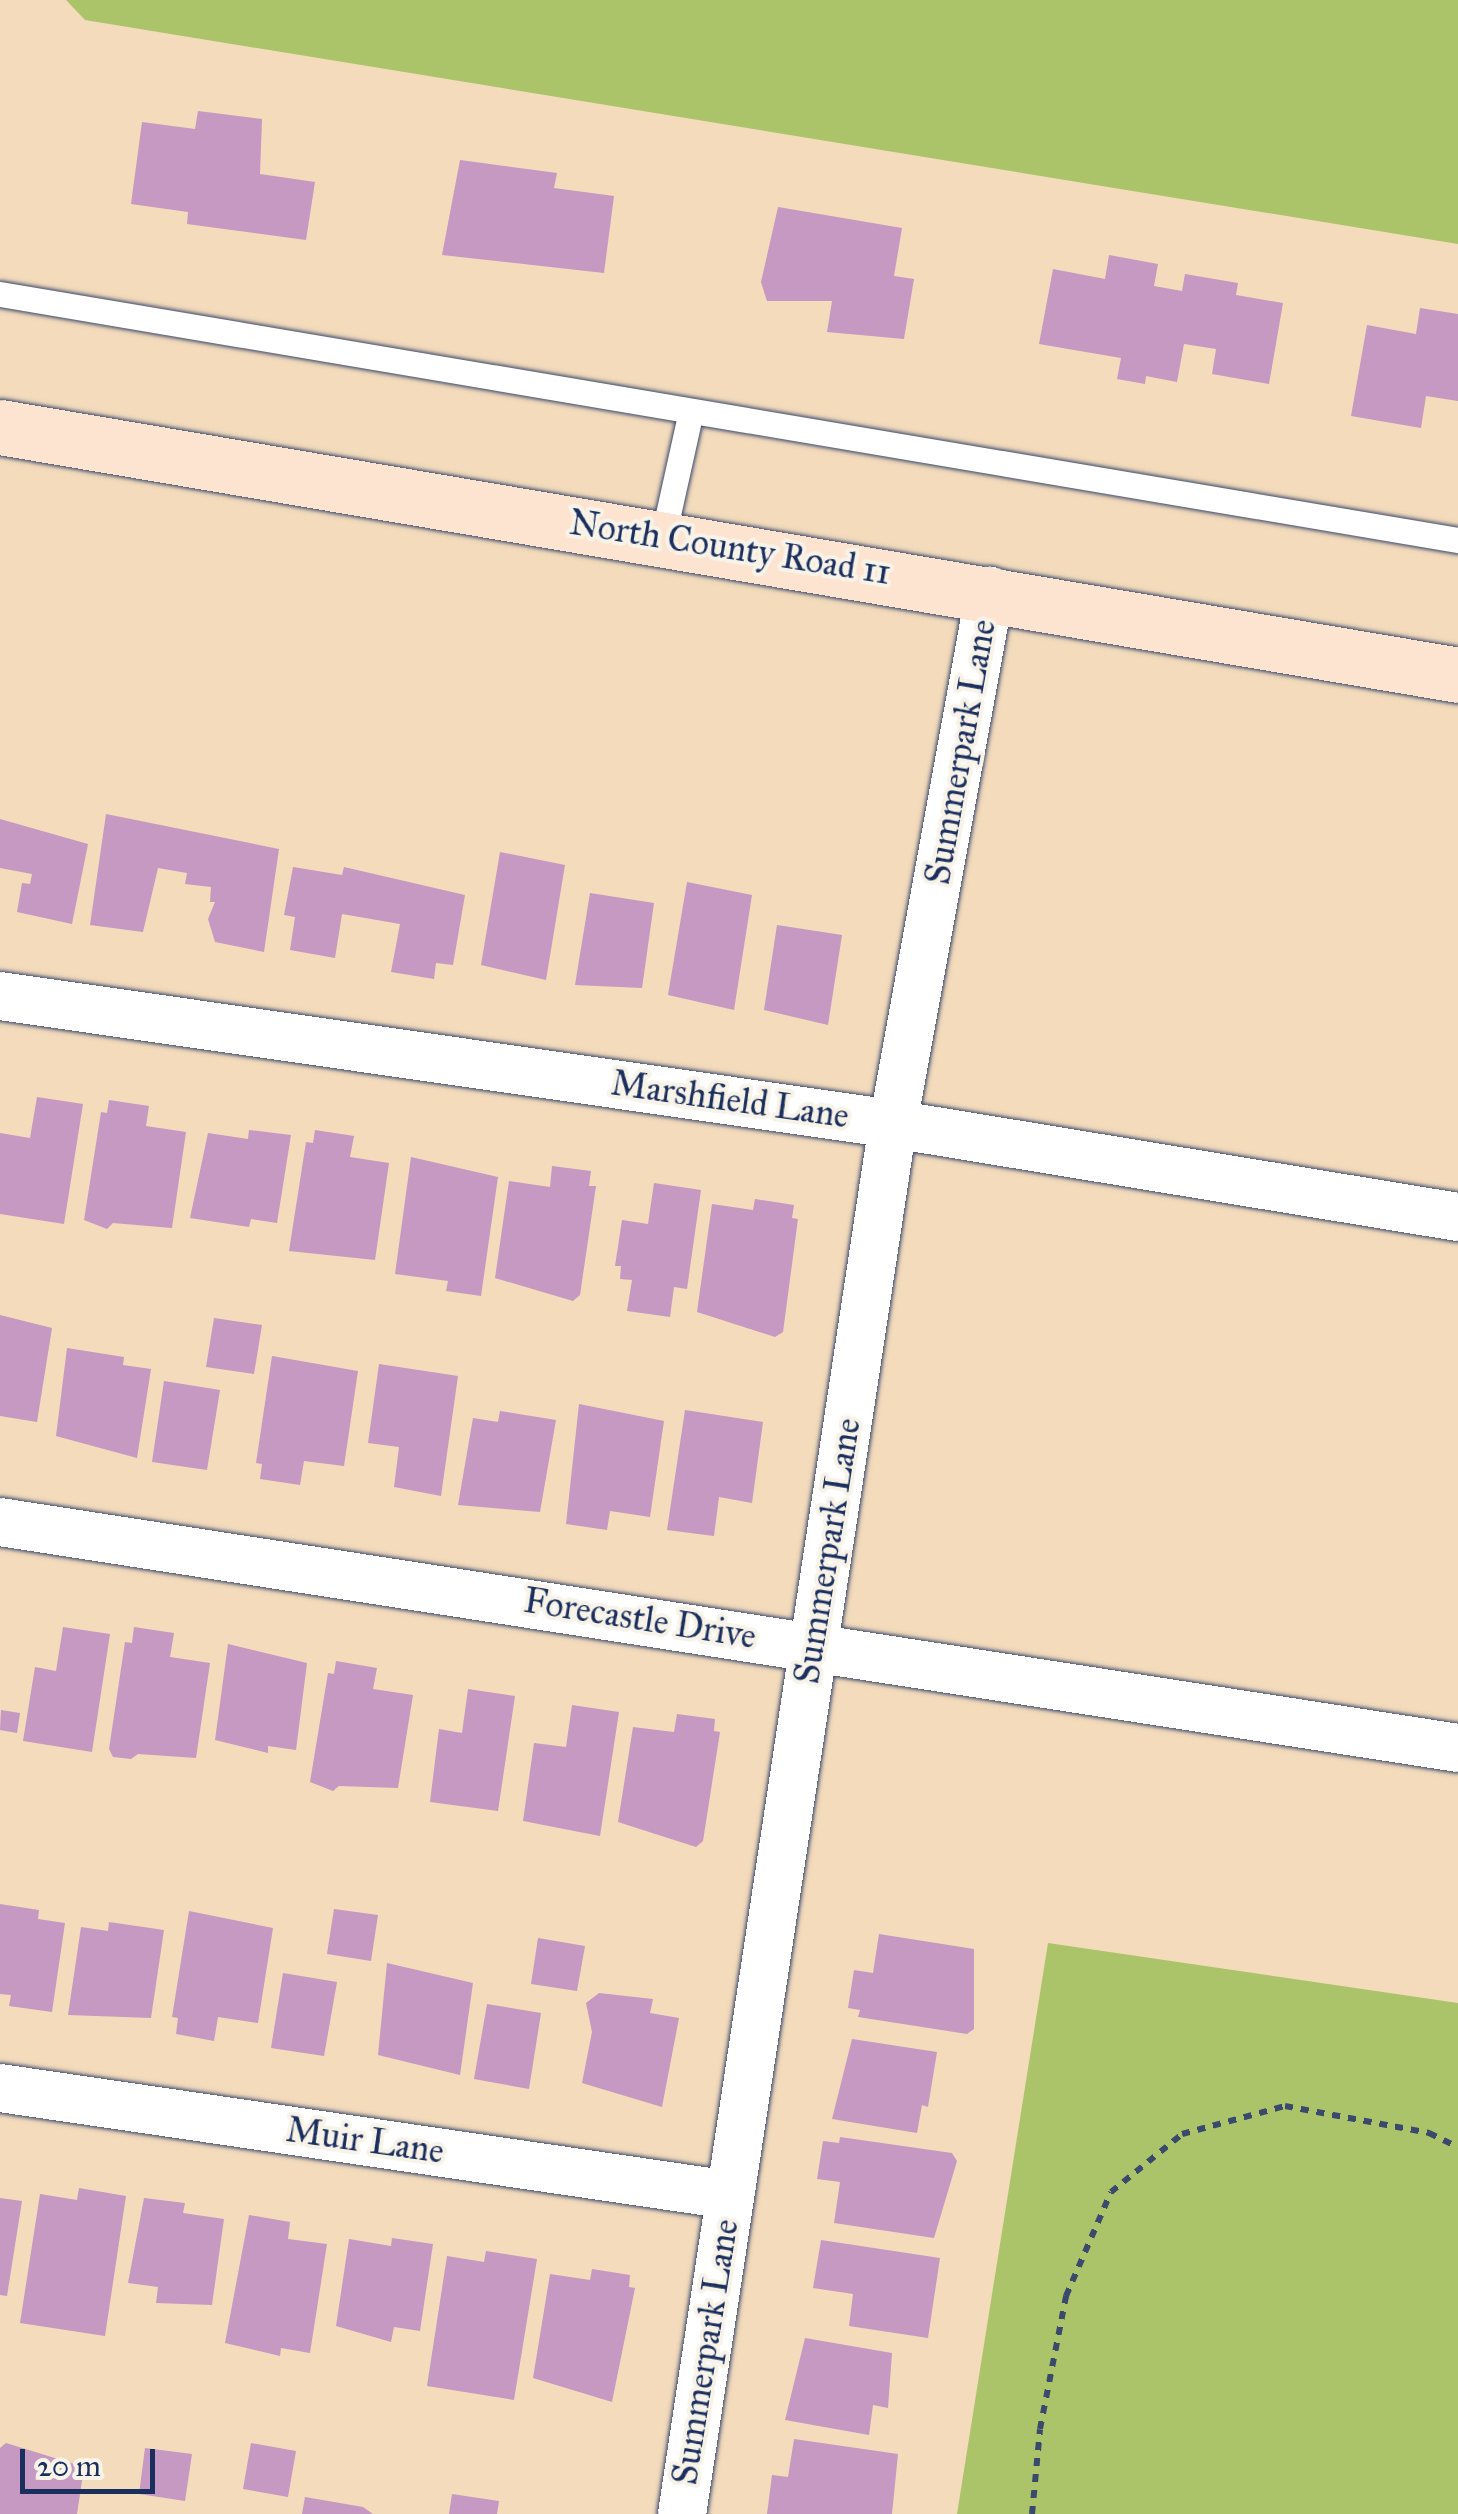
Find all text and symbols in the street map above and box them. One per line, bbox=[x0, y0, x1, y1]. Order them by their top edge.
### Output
street label: North County Road 11 bbox=[566, 502, 894, 594]
street label: Summerpark Lane bbox=[917, 616, 1005, 888]
street label: Marshfield Lane bbox=[608, 1063, 852, 1137]
street label: Summerpark Lane bbox=[786, 1415, 870, 1687]
street label: Forecastle Drive bbox=[521, 1580, 759, 1658]
street label: Muir Lane bbox=[283, 2109, 447, 2173]
street label: Summerpark Lane bbox=[664, 2216, 748, 2488]
scale bar bbox=[25, 2429, 160, 2491]
text: 20 m bbox=[37, 2448, 101, 2484]

